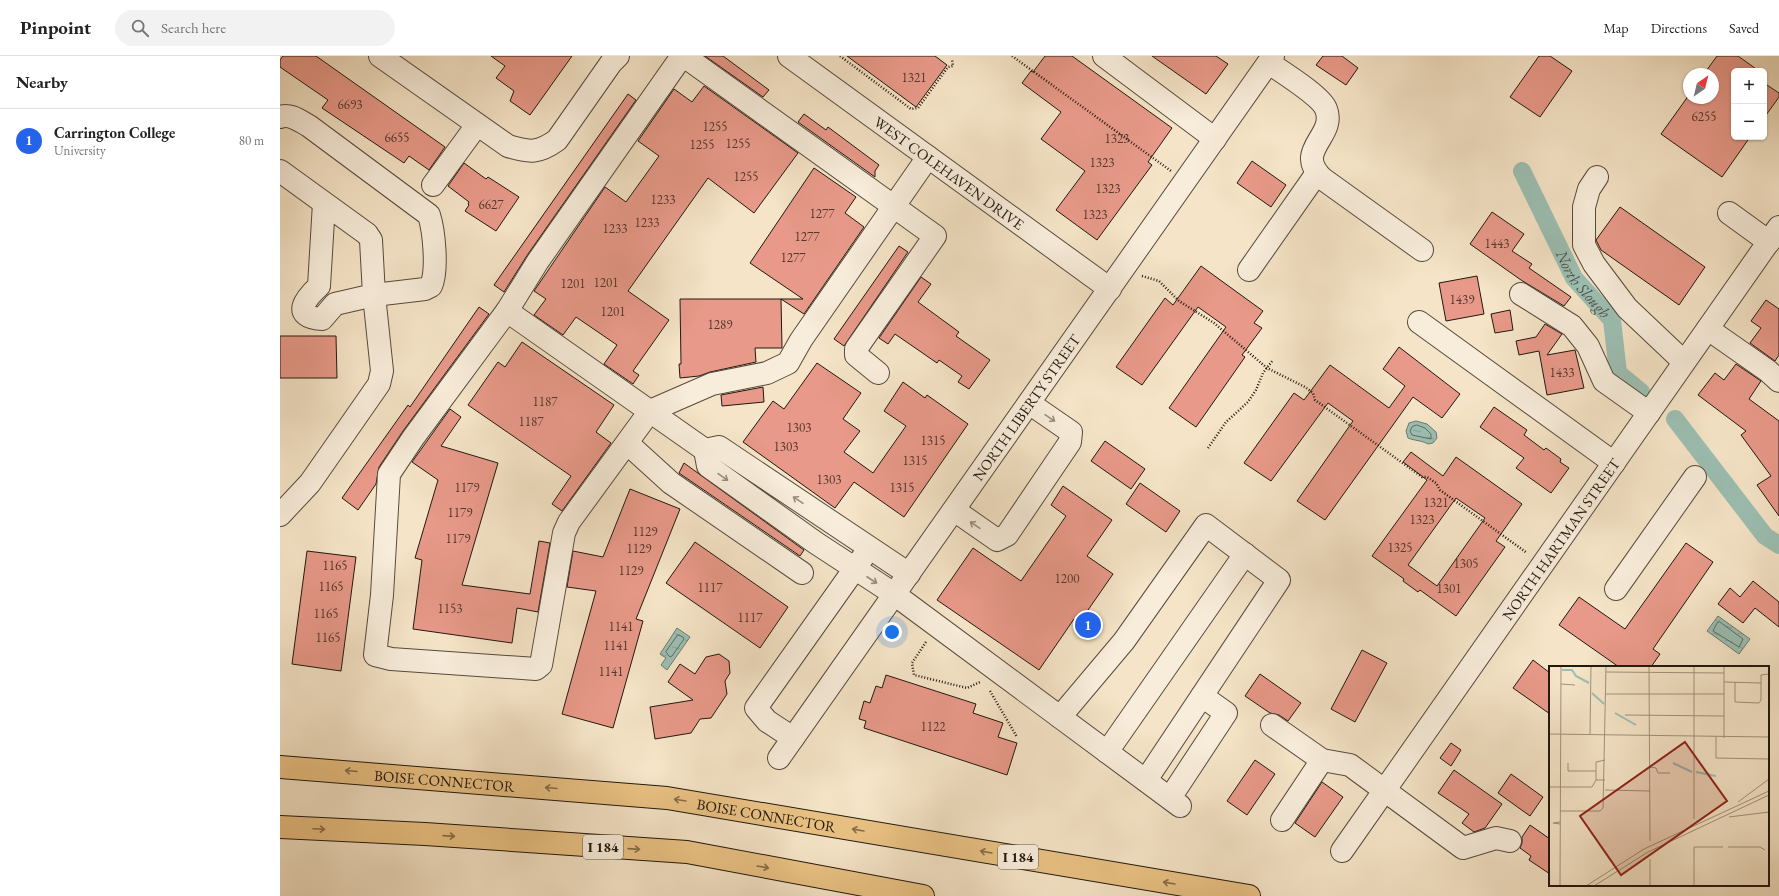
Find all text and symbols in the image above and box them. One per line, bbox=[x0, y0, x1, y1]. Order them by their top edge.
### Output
search box bbox=[115, 10, 395, 46]
text: Pinpoint bbox=[20, 15, 91, 40]
icon: search bbox=[129, 17, 151, 39]
text: Search here bbox=[161, 18, 226, 37]
text: Map bbox=[1603, 19, 1629, 37]
text: Directions bbox=[1651, 19, 1707, 37]
text: Saved bbox=[1729, 19, 1759, 37]
north arrow bbox=[1683, 68, 1719, 104]
map controls bbox=[1731, 68, 1767, 140]
button: + bbox=[1731, 68, 1767, 104]
house number: 1321 bbox=[902, 69, 926, 86]
text: Nearby bbox=[16, 71, 68, 93]
house number: 6693 bbox=[338, 96, 362, 113]
button: − bbox=[1731, 104, 1767, 140]
house number: 6255 bbox=[1692, 108, 1716, 125]
street label: WEST COLEHAVEN DRIVE bbox=[870, 111, 1029, 234]
house number: 1255 bbox=[703, 118, 727, 135]
text: Carrington College bbox=[54, 123, 175, 142]
house number: 6655 bbox=[385, 129, 409, 146]
house number: 1323 bbox=[1105, 130, 1129, 147]
text: 1 bbox=[26, 132, 32, 149]
text: 80 m bbox=[239, 132, 264, 149]
house number: 1255 bbox=[726, 135, 750, 152]
house number: 1255 bbox=[690, 136, 714, 153]
text: University bbox=[54, 142, 106, 159]
house number: 1323 bbox=[1090, 154, 1114, 171]
house number: 1255 bbox=[734, 168, 758, 185]
house number: 1323 bbox=[1096, 180, 1120, 197]
house number: 1233 bbox=[651, 191, 675, 208]
house number: 6627 bbox=[479, 196, 504, 213]
house number: 1277 bbox=[810, 205, 835, 222]
house number: 1323 bbox=[1083, 206, 1107, 223]
house number: 1233 bbox=[635, 214, 659, 231]
house number: 1233 bbox=[603, 220, 627, 237]
house number: 1277 bbox=[795, 228, 820, 245]
house number: 1443 bbox=[1485, 235, 1509, 252]
water label: North Slough bbox=[1551, 245, 1616, 322]
house number: 1277 bbox=[781, 249, 806, 266]
house number: 1201 bbox=[594, 274, 618, 291]
house number: 1201 bbox=[561, 275, 585, 292]
house number: 1439 bbox=[1450, 291, 1475, 308]
house number: 1201 bbox=[601, 303, 625, 320]
house number: 1289 bbox=[708, 316, 733, 333]
street label: NORTH LIBERTY STREET bbox=[968, 330, 1084, 484]
house number: 1433 bbox=[1550, 364, 1574, 381]
house number: 1187 bbox=[533, 393, 558, 410]
house number: 1187 bbox=[519, 413, 544, 430]
one-way arrow bbox=[1044, 414, 1055, 422]
house number: 1303 bbox=[787, 419, 811, 436]
house number: 1315 bbox=[921, 432, 945, 449]
house number: 1303 bbox=[774, 438, 798, 455]
house number: 1315 bbox=[903, 452, 927, 469]
street label: NORTH HARTMAN STREET bbox=[1497, 454, 1624, 623]
house number: 1303 bbox=[817, 471, 841, 488]
one-way arrow bbox=[717, 473, 728, 481]
house number: 1179 bbox=[455, 479, 480, 496]
house number: 1315 bbox=[890, 479, 914, 496]
house number: 1321 bbox=[1424, 494, 1448, 511]
one-way arrow bbox=[793, 496, 804, 504]
house number: 1179 bbox=[448, 504, 473, 521]
house number: 1323 bbox=[1410, 511, 1434, 528]
one-way arrow bbox=[970, 521, 981, 529]
house number: 1129 bbox=[633, 523, 658, 540]
house number: 1179 bbox=[446, 530, 471, 547]
house number: 1325 bbox=[1388, 539, 1412, 556]
house number: 1129 bbox=[627, 540, 652, 557]
house number: 1305 bbox=[1454, 555, 1478, 572]
house number: 1165 bbox=[323, 557, 347, 574]
house number: 1129 bbox=[619, 562, 644, 579]
house number: 1200 bbox=[1055, 570, 1079, 587]
one-way arrow bbox=[866, 576, 878, 584]
house number: 1165 bbox=[319, 578, 343, 595]
house number: 1117 bbox=[698, 579, 723, 596]
house number: 1301 bbox=[1437, 580, 1461, 597]
house number: 1153 bbox=[438, 600, 462, 617]
house number: 1165 bbox=[314, 605, 338, 622]
house number: 1117 bbox=[738, 609, 763, 626]
pin: 1 bbox=[1075, 610, 1101, 640]
house number: 1141 bbox=[609, 618, 633, 635]
your location bbox=[882, 622, 902, 642]
house number: 1165 bbox=[316, 629, 340, 646]
house number: 1141 bbox=[604, 637, 628, 654]
house number: 1141 bbox=[599, 663, 623, 680]
inset map bbox=[1549, 666, 1769, 886]
house number: 1122 bbox=[921, 718, 946, 735]
street label: BOISE CONNECTOR bbox=[374, 765, 516, 795]
one-way arrow bbox=[345, 768, 358, 775]
one-way arrow bbox=[545, 785, 558, 792]
street label: BOISE CONNECTOR bbox=[695, 794, 838, 836]
one-way arrow bbox=[674, 796, 687, 804]
one-way arrow bbox=[312, 825, 325, 832]
one-way arrow bbox=[851, 826, 864, 834]
one-way arrow bbox=[442, 832, 455, 839]
road number: I 184 bbox=[583, 835, 623, 859]
one-way arrow bbox=[627, 845, 640, 852]
road number: I 184 bbox=[998, 845, 1038, 869]
one-way arrow bbox=[980, 847, 993, 855]
one-way arrow bbox=[756, 863, 769, 871]
one-way arrow bbox=[1163, 878, 1176, 886]

